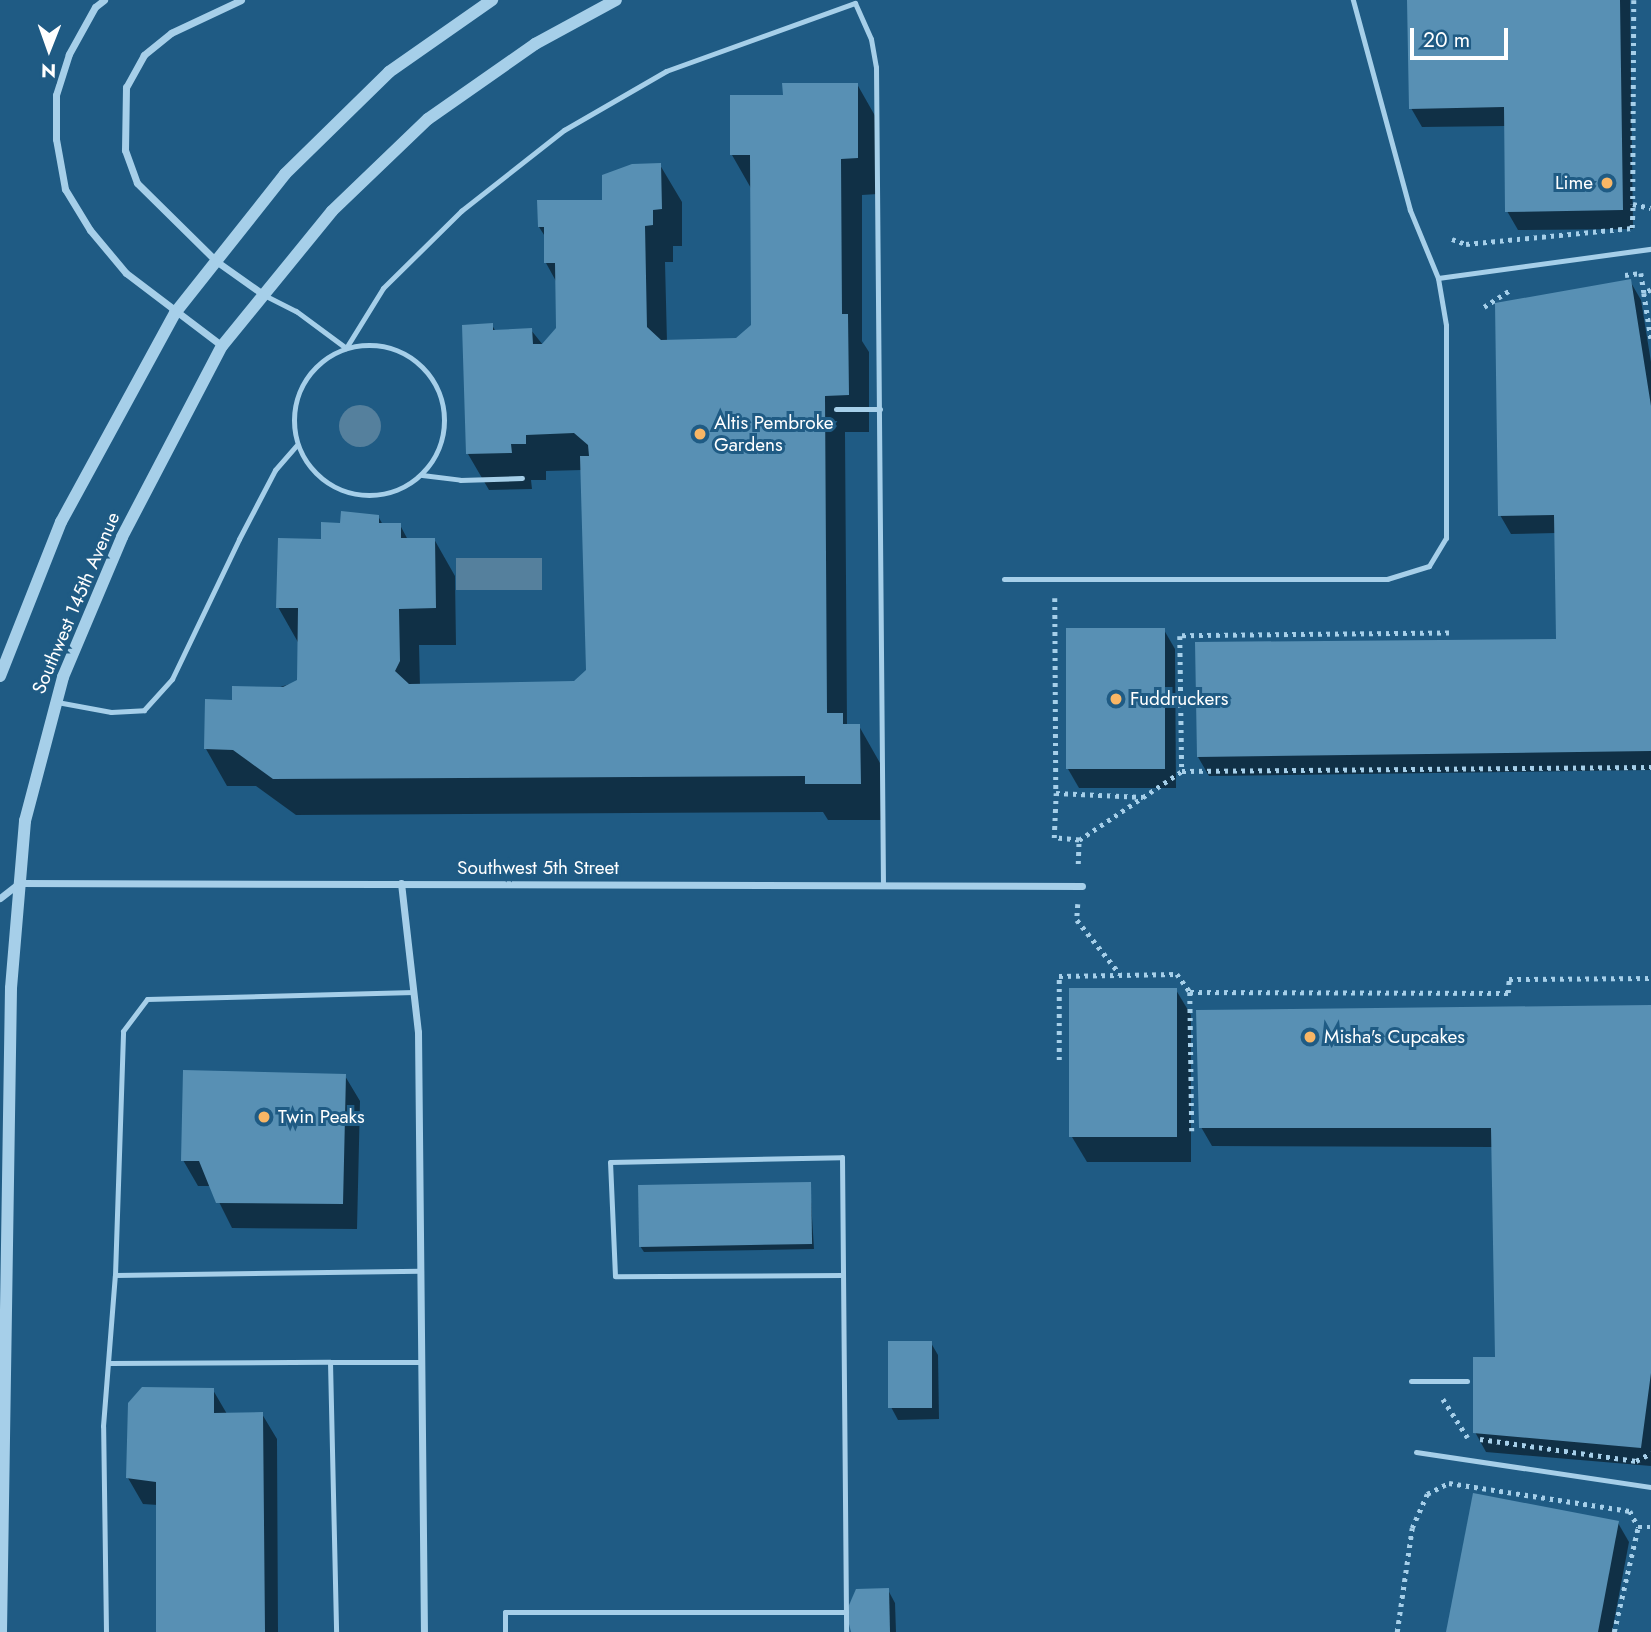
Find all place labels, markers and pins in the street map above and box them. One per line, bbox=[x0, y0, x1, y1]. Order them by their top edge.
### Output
place label: Lime bbox=[1555, 172, 1593, 194]
marker: Lime bbox=[1599, 175, 1615, 191]
place label: Altis Pembroke Gardens bbox=[714, 412, 834, 456]
marker: Altis Pembroke Gardens bbox=[692, 426, 708, 442]
place label: Fuddruckers bbox=[1130, 688, 1228, 710]
marker: Fuddruckers bbox=[1108, 691, 1124, 707]
place label: Misha's Cupcakes bbox=[1324, 1026, 1465, 1048]
marker: Misha's Cupcakes bbox=[1302, 1029, 1318, 1045]
place label: Twin Peaks bbox=[278, 1106, 365, 1128]
marker: Twin Peaks bbox=[256, 1109, 272, 1125]

